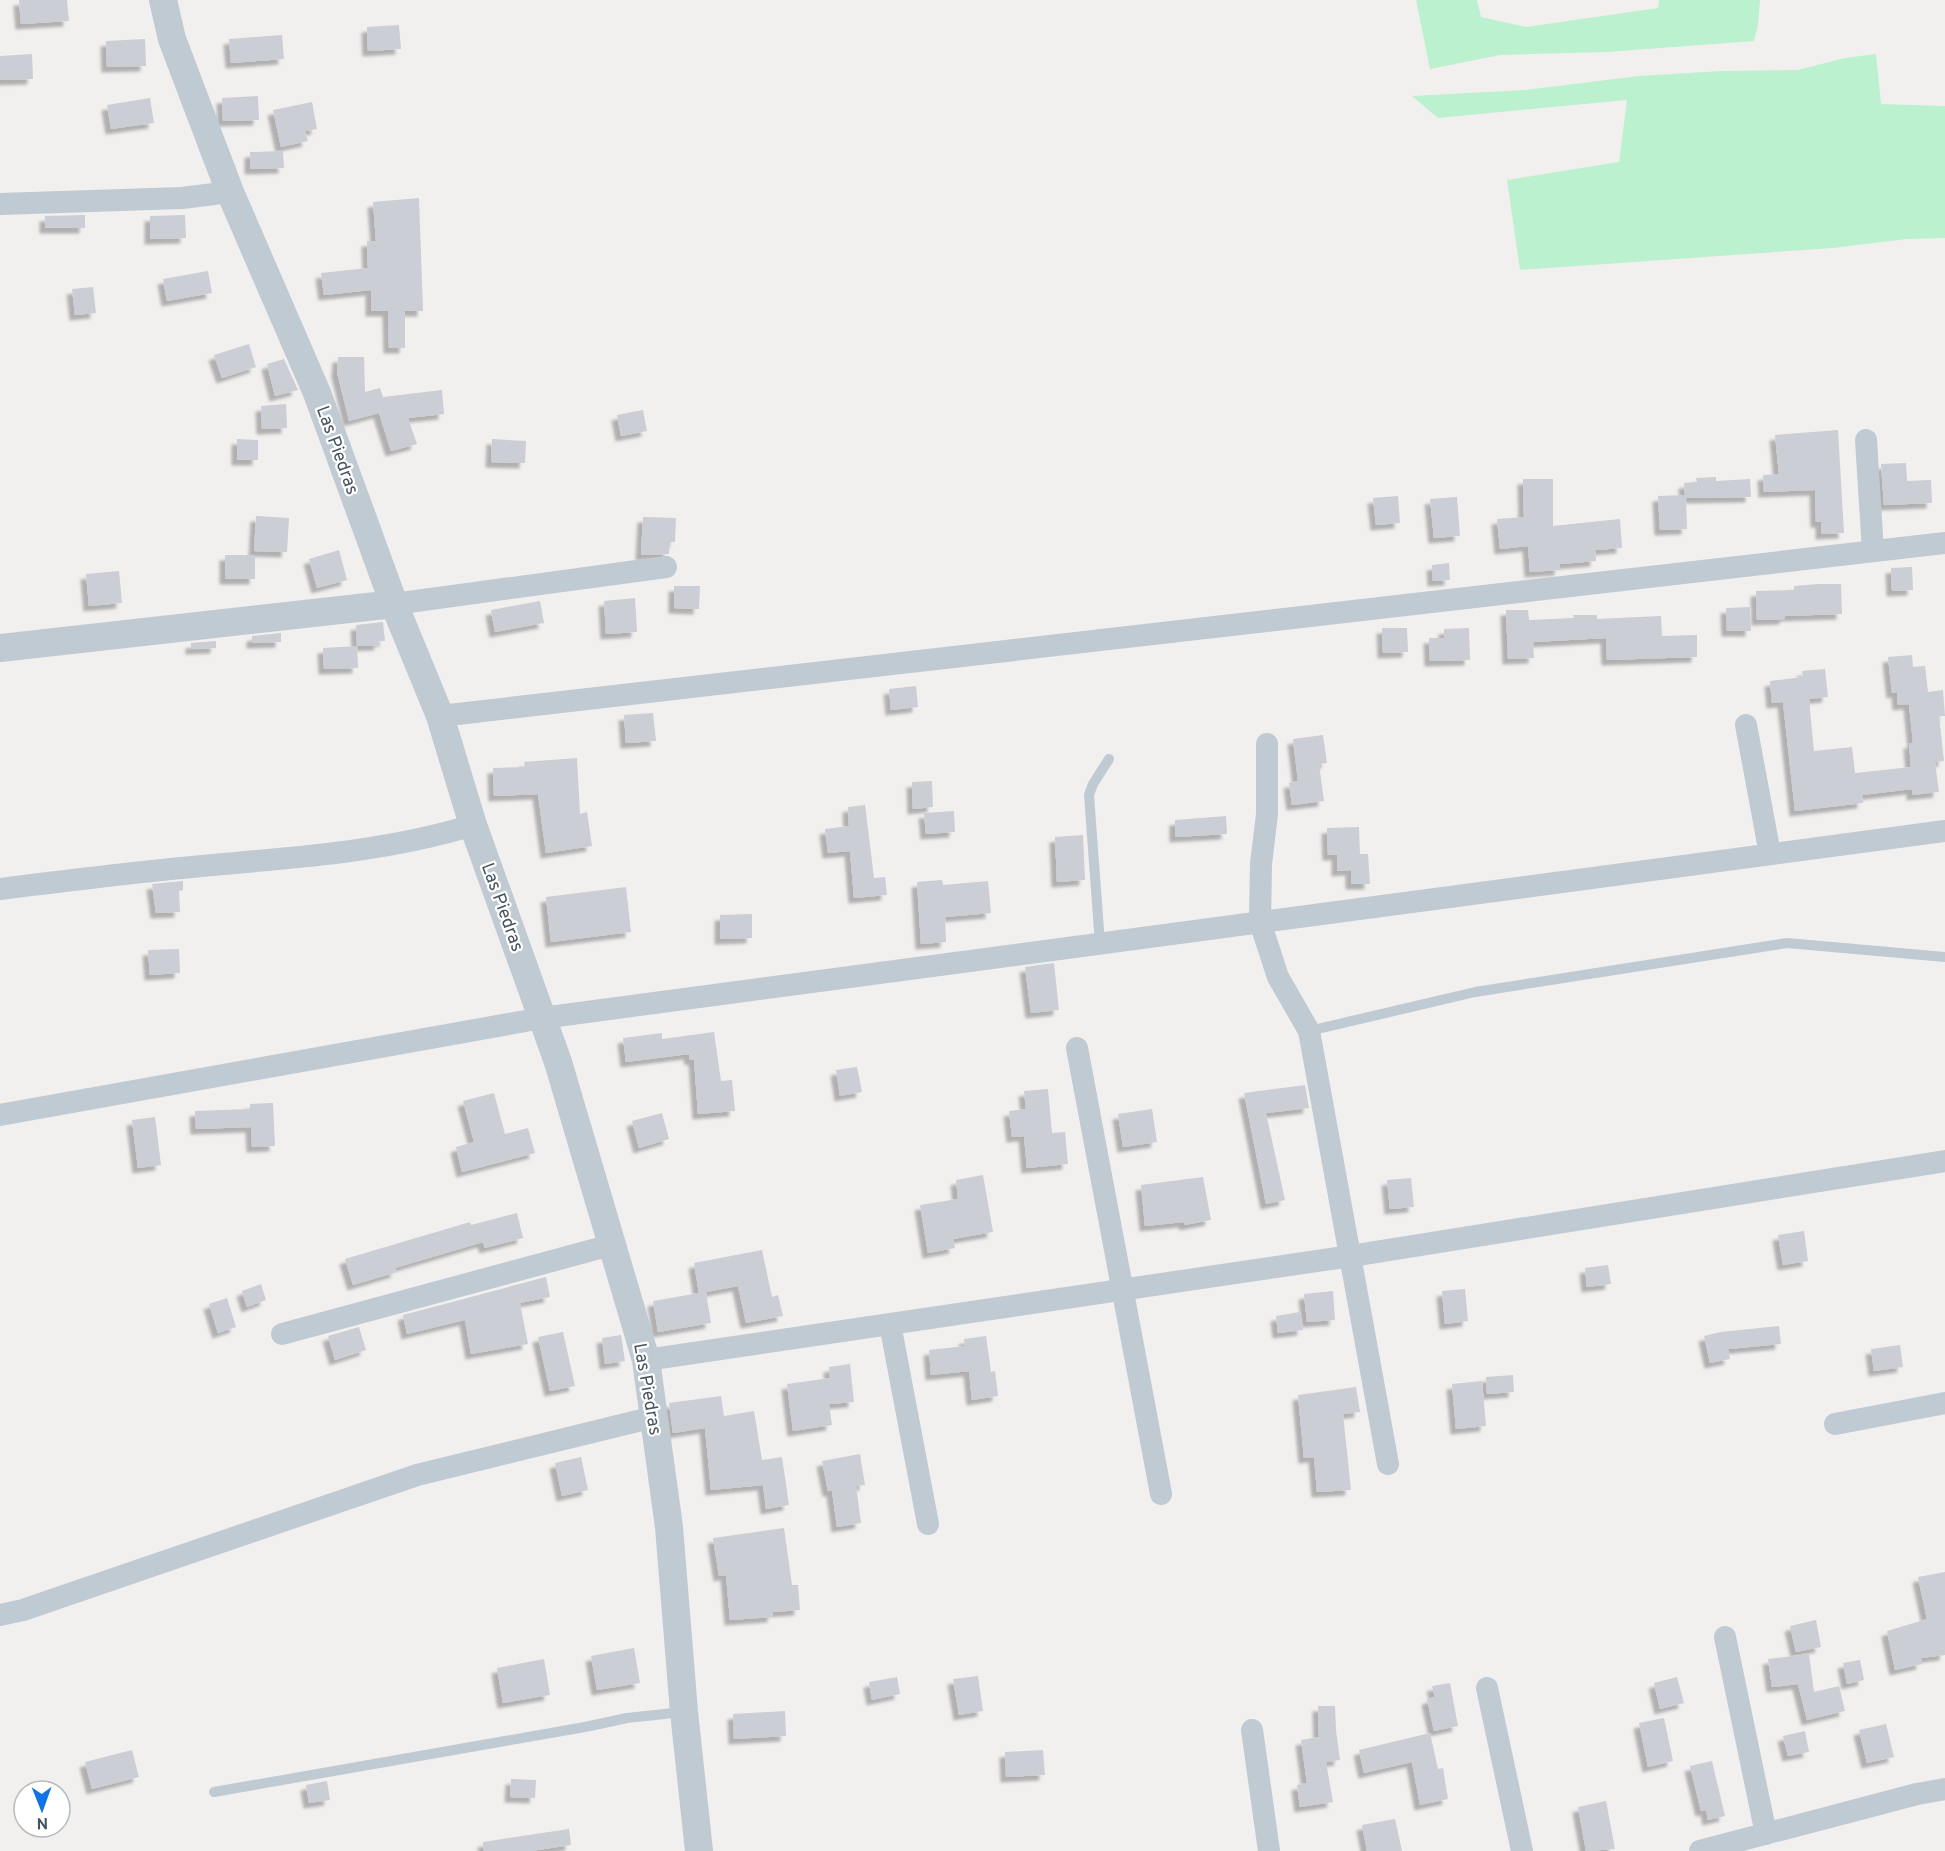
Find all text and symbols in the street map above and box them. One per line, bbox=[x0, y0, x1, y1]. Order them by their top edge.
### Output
street label: Las Piedras bbox=[310, 403, 363, 498]
street label: Las Piedras bbox=[475, 860, 528, 955]
street label: Las Piedras bbox=[627, 1342, 666, 1437]
north arrow bbox=[12, 1779, 72, 1839]
text: N bbox=[36, 1812, 48, 1832]

